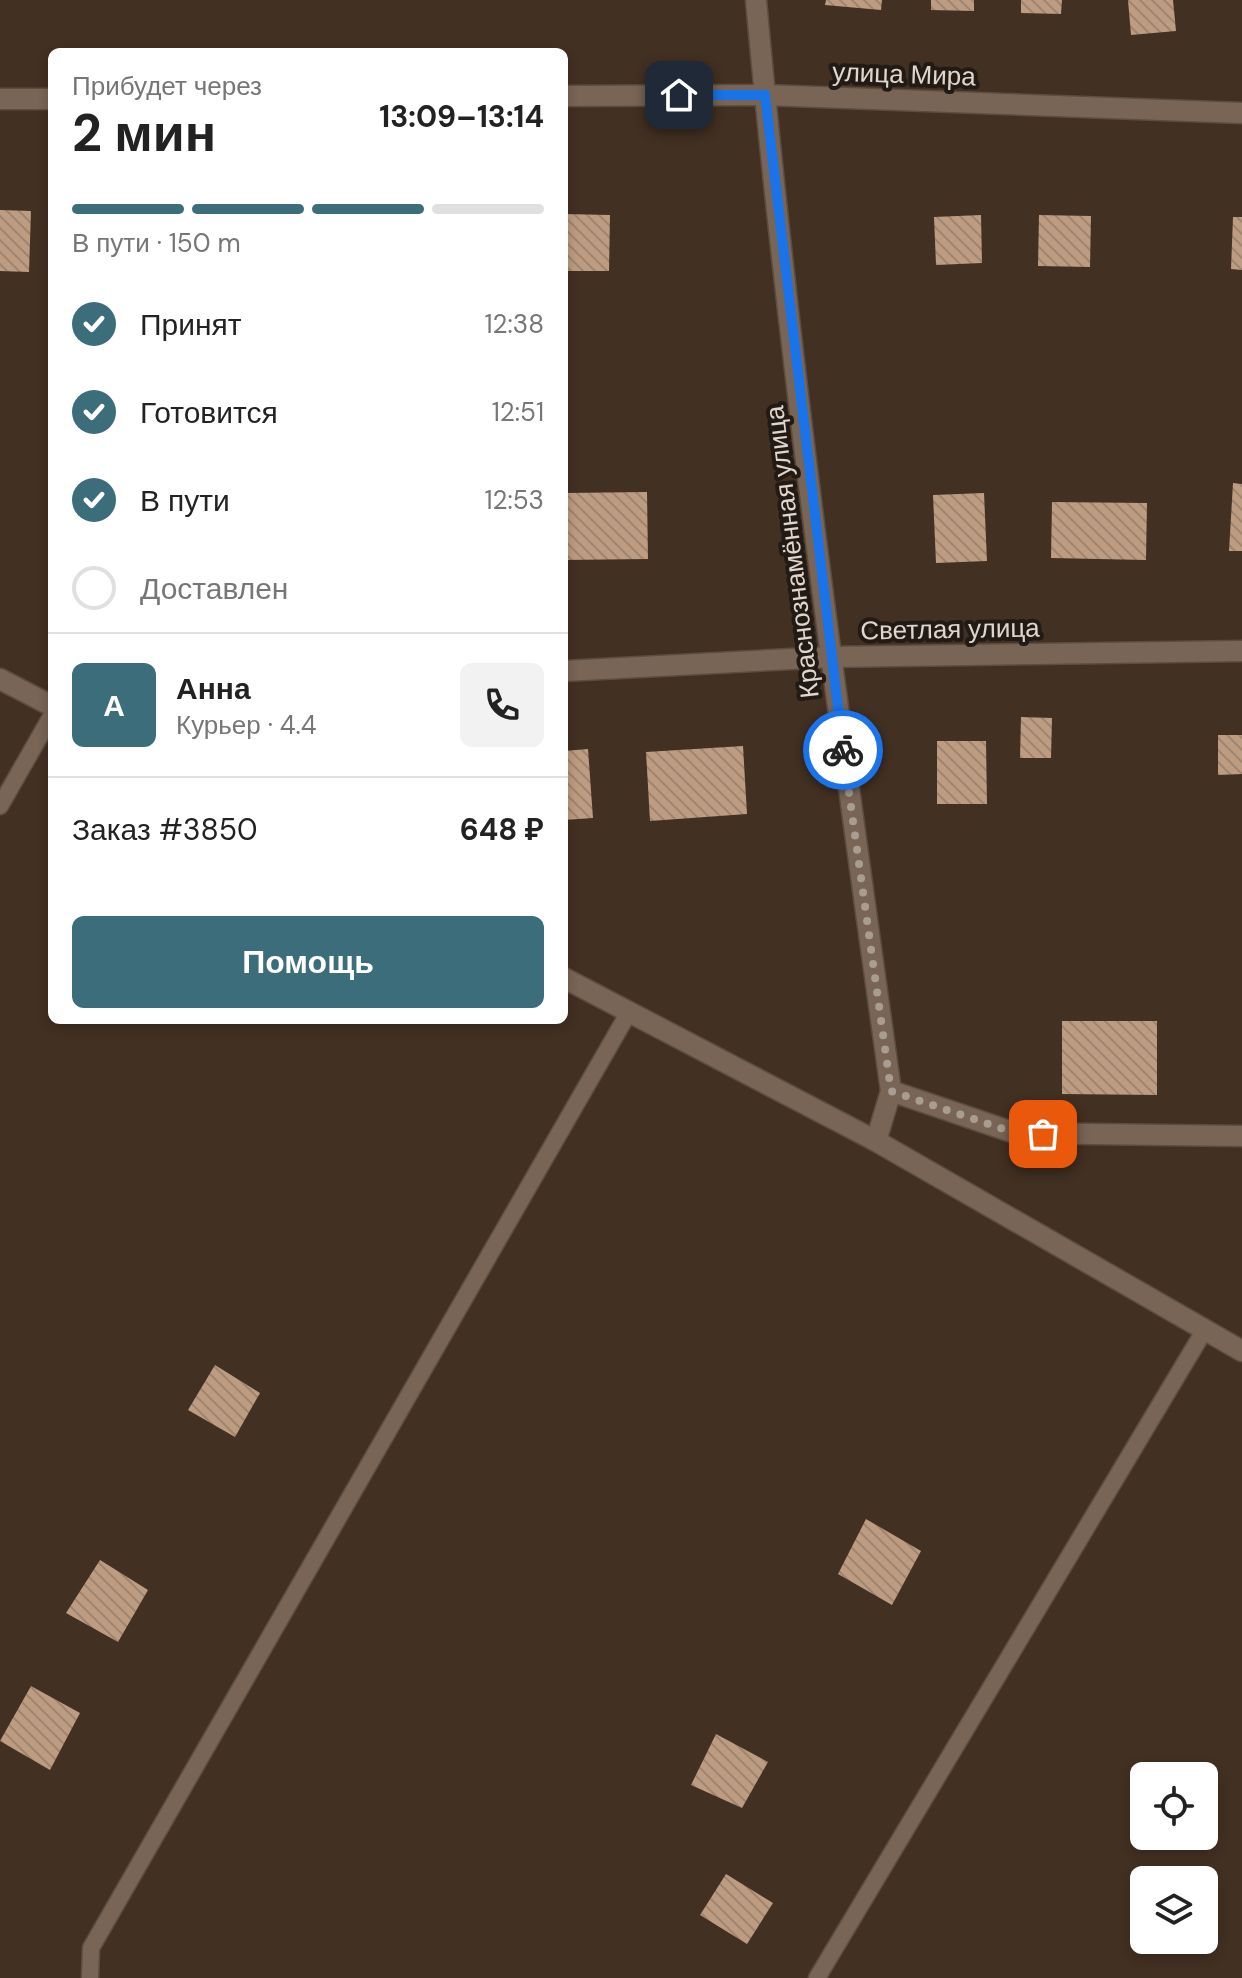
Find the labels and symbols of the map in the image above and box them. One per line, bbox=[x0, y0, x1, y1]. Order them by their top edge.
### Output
street label: улица Мира bbox=[832, 55, 977, 94]
pin bbox=[645, 61, 713, 129]
street label: Краснознамённая улица bbox=[757, 403, 827, 700]
street label: Светлая улица bbox=[860, 610, 1040, 648]
courier bbox=[803, 710, 883, 790]
pin bbox=[1009, 1100, 1077, 1168]

